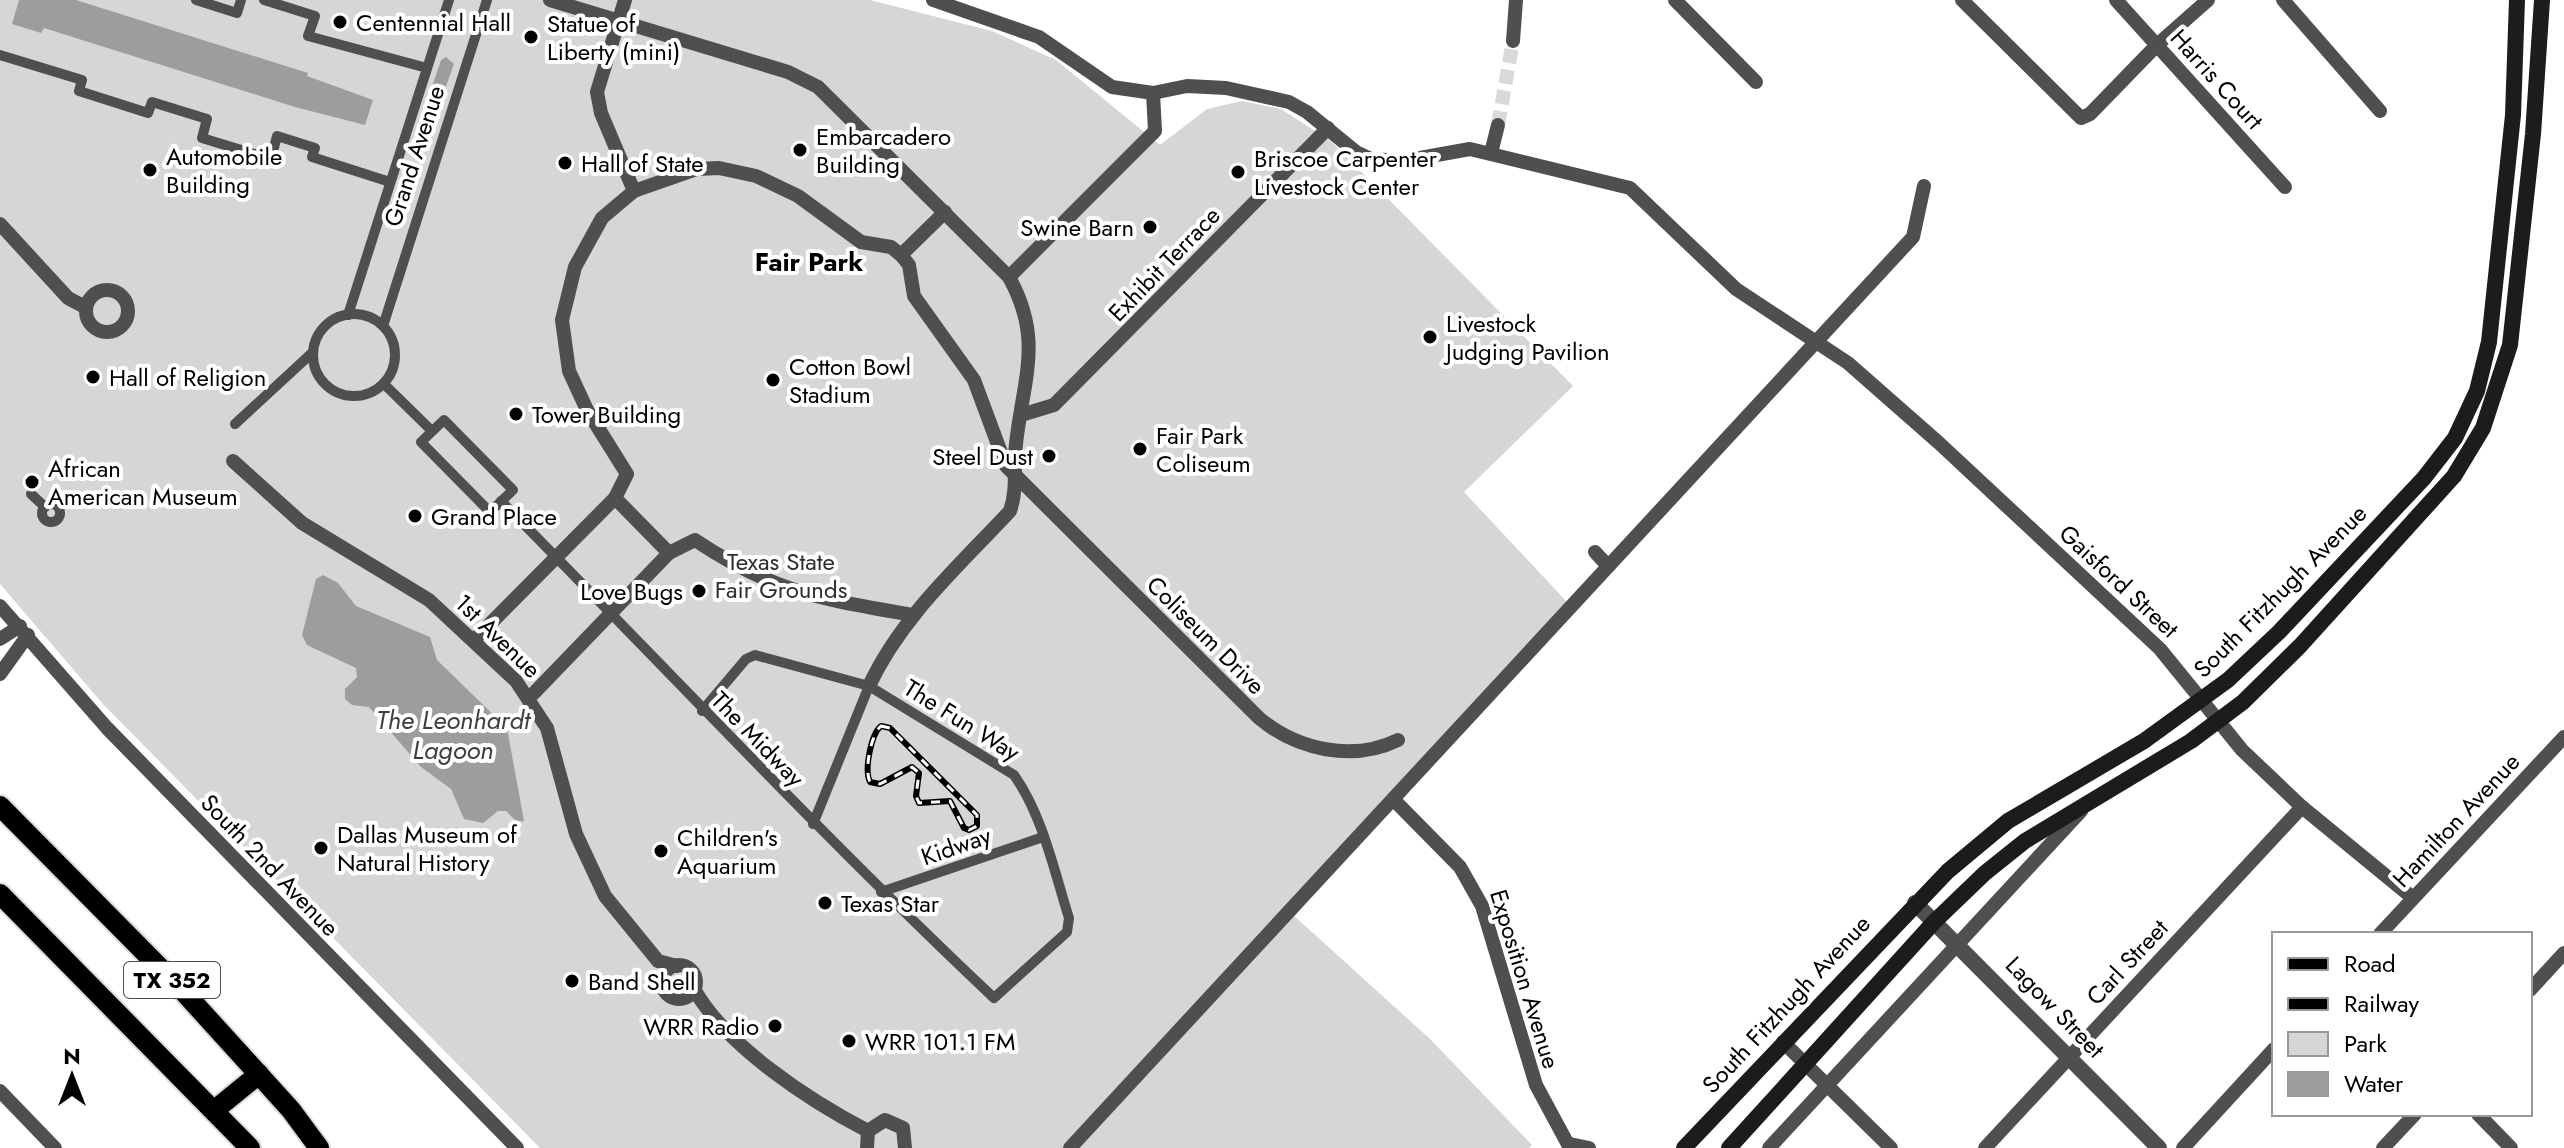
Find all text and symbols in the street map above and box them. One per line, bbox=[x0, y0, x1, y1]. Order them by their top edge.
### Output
place label: Centennial Hall bbox=[356, 5, 511, 40]
place label: Statue of Liberty (mini) bbox=[547, 6, 681, 69]
marker: Centennial Hall bbox=[331, 13, 349, 31]
street label: Harris Court bbox=[2162, 21, 2272, 137]
marker: Statue of Liberty (mini) bbox=[522, 28, 540, 46]
street label: Grand Avenue bbox=[375, 81, 453, 231]
place label: Embarcadero Building bbox=[816, 119, 951, 182]
place label: Automobile Building bbox=[166, 139, 282, 202]
marker: Embarcadero Building bbox=[791, 141, 809, 159]
place label: Briscoe Carpenter Livestock Center bbox=[1254, 141, 1438, 204]
place label: Hall of State bbox=[581, 146, 704, 181]
marker: Hall of State bbox=[556, 154, 574, 172]
marker: Automobile Building bbox=[141, 161, 159, 179]
marker: Briscoe Carpenter Livestock Center bbox=[1229, 163, 1247, 181]
street label: Exhibit Terrace bbox=[1100, 199, 1228, 329]
place label: Swine Barn bbox=[1020, 210, 1134, 245]
marker: Swine Barn bbox=[1141, 218, 1159, 236]
district label: Fair Park bbox=[755, 243, 863, 281]
place label: Livestock Judging Pavilion bbox=[1443, 306, 1610, 369]
marker: Livestock Judging Pavilion bbox=[1421, 328, 1439, 346]
place label: Cotton Bowl Stadium bbox=[789, 349, 911, 412]
place label: Hall of Religion bbox=[109, 360, 266, 395]
marker: Hall of Religion bbox=[84, 368, 102, 386]
marker: Cotton Bowl Stadium bbox=[764, 371, 782, 389]
place label: Tower Building bbox=[532, 397, 681, 432]
marker: Tower Building bbox=[507, 405, 525, 423]
place label: Fair Park Coliseum bbox=[1156, 418, 1251, 481]
place label: Steel Dust bbox=[932, 439, 1033, 474]
marker: Fair Park Coliseum bbox=[1131, 440, 1149, 458]
marker: Steel Dust bbox=[1040, 447, 1058, 465]
place label: African American Museum bbox=[48, 451, 238, 514]
marker: African American Museum bbox=[23, 473, 41, 491]
street label: South Fitzhugh Avenue bbox=[2185, 496, 2375, 686]
place label: Grand Place bbox=[431, 499, 557, 534]
marker: Grand Place bbox=[406, 507, 424, 525]
street label: Gaisford Street bbox=[2051, 516, 2187, 646]
park label: Texas State Fair Grounds bbox=[715, 544, 847, 607]
street label: Coliseum Drive bbox=[1139, 568, 1273, 702]
place label: Love Bugs bbox=[580, 574, 683, 609]
marker: Love Bugs bbox=[690, 582, 708, 600]
street label: 1st Avenue bbox=[447, 586, 549, 686]
street label: The Fun Way bbox=[897, 671, 1027, 770]
street label: The Midway bbox=[703, 683, 813, 795]
water label: The Leonhardt Lagoon bbox=[376, 701, 532, 769]
street label: Hamilton Avenue bbox=[2384, 745, 2528, 895]
street label: South 2nd Avenue bbox=[193, 786, 347, 944]
place label: Dallas Museum of Natural History bbox=[337, 817, 518, 880]
street label: Kidway bbox=[916, 818, 996, 874]
place label: Children's Aquarium bbox=[677, 820, 778, 883]
marker: Dallas Museum of Natural History bbox=[312, 839, 330, 857]
marker: Children's Aquarium bbox=[652, 842, 670, 860]
street label: Exposition Avenue bbox=[1481, 885, 1569, 1073]
place label: Texas Star bbox=[841, 886, 940, 921]
marker: Texas Star bbox=[816, 894, 834, 912]
street label: South Fitzhugh Avenue bbox=[1694, 907, 1878, 1101]
street label: Carl Street bbox=[2078, 911, 2176, 1013]
legend bbox=[2272, 932, 2532, 1116]
text: Road bbox=[2344, 946, 2396, 981]
street label: Lagow Street bbox=[1997, 948, 2113, 1066]
road number: TX 352 bbox=[124, 962, 220, 998]
place label: Band Shell bbox=[588, 964, 696, 999]
marker: Band Shell bbox=[563, 972, 581, 990]
text: Railway bbox=[2344, 986, 2419, 1021]
place label: WRR Radio bbox=[643, 1009, 759, 1044]
marker: WRR Radio bbox=[766, 1017, 784, 1035]
place label: WRR 101.1 FM bbox=[865, 1024, 1015, 1059]
text: Park bbox=[2344, 1026, 2387, 1061]
marker: WRR 101.1 FM bbox=[840, 1032, 858, 1050]
north arrow bbox=[32, 1036, 112, 1116]
text: N bbox=[63, 1040, 81, 1072]
text: Water bbox=[2344, 1066, 2404, 1101]

